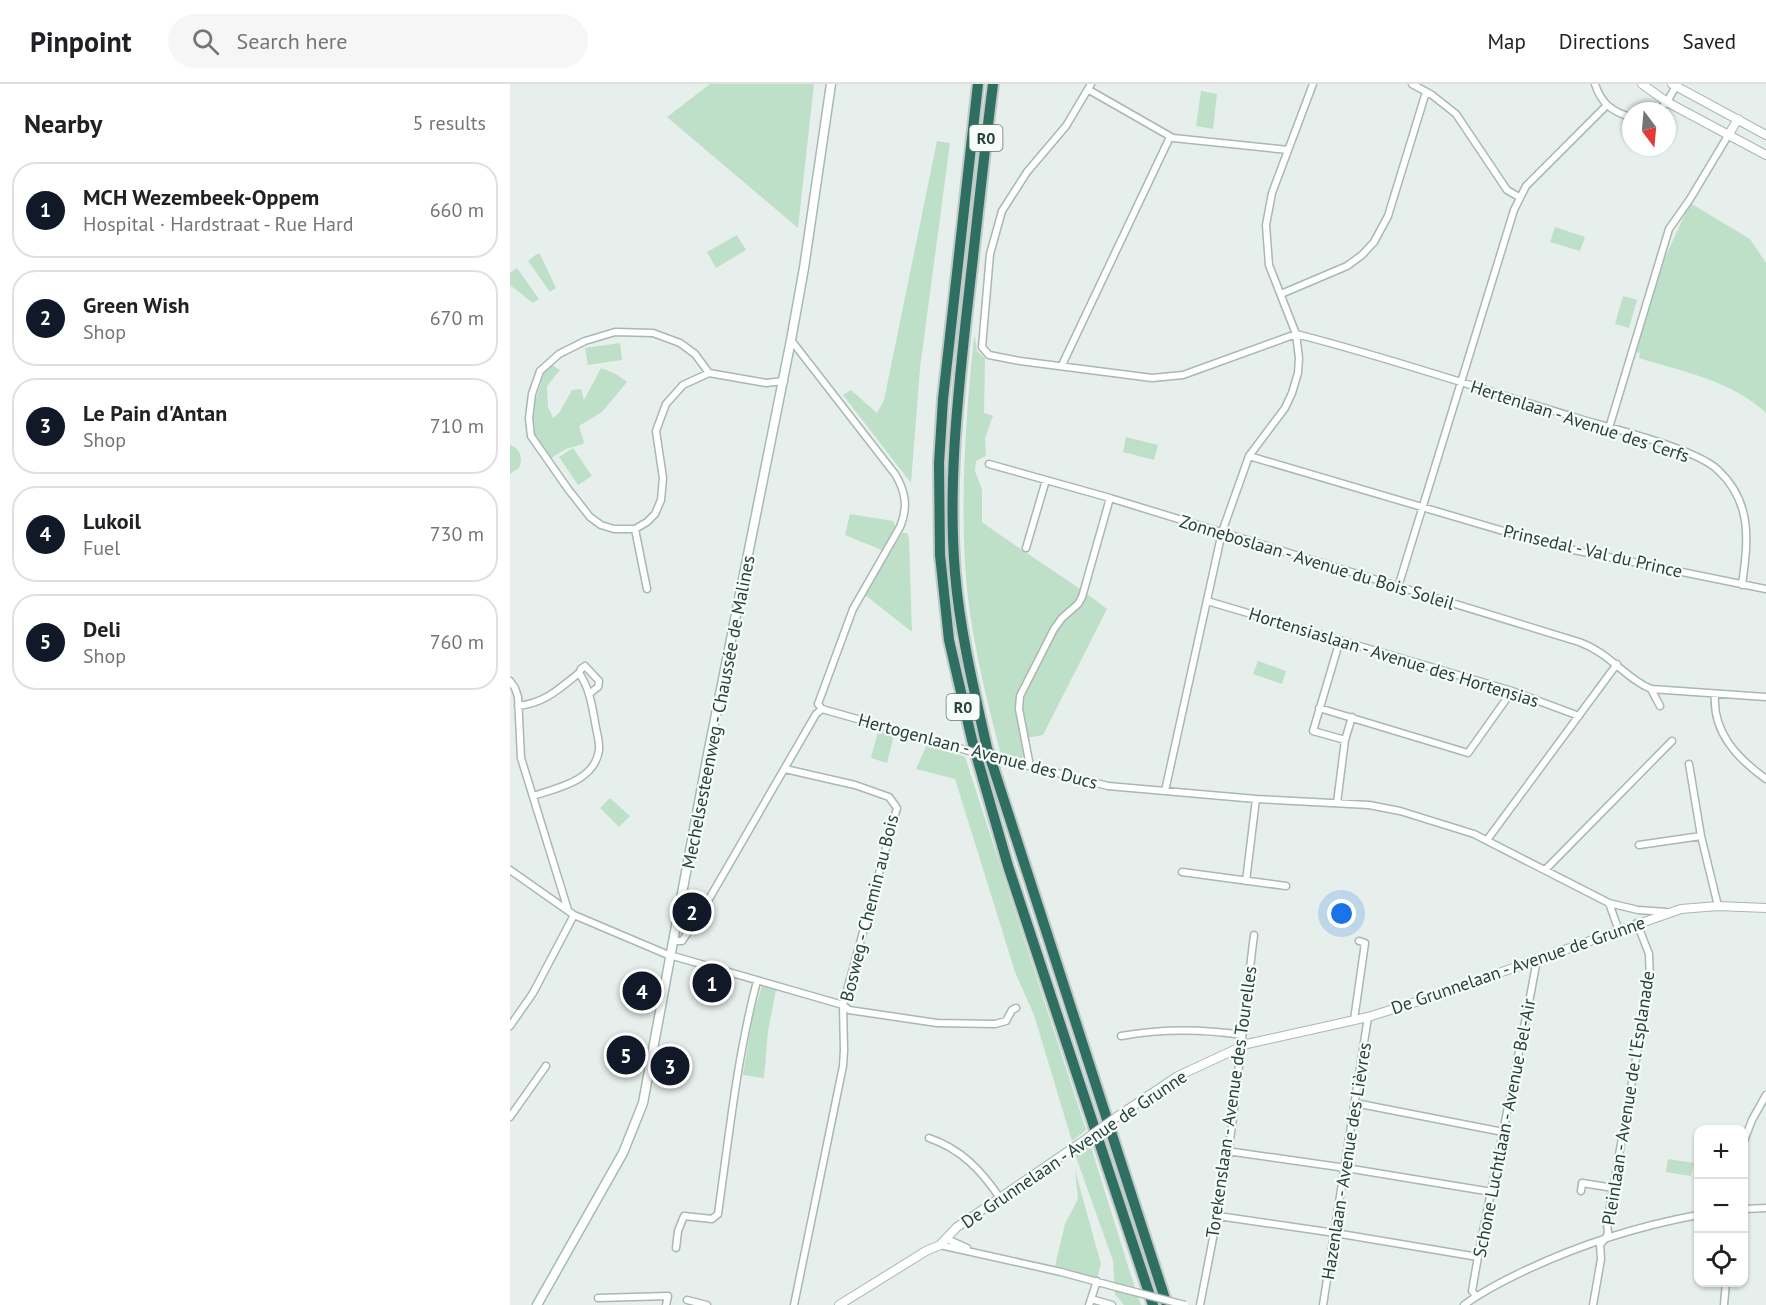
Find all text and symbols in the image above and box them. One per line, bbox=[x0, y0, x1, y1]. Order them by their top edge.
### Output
search box bbox=[168, 14, 588, 68]
text: Pinpoint bbox=[30, 23, 132, 60]
icon: search bbox=[189, 25, 222, 58]
text: Search here bbox=[237, 27, 347, 55]
text: Map bbox=[1487, 28, 1526, 55]
text: Directions bbox=[1559, 28, 1650, 55]
text: Saved bbox=[1683, 28, 1736, 55]
north arrow bbox=[1622, 102, 1676, 156]
text: Nearby bbox=[24, 107, 102, 140]
text: 5 results bbox=[413, 110, 486, 136]
road number: R0 bbox=[970, 125, 1002, 151]
text: MCH Wezembeek-Oppem bbox=[83, 183, 319, 211]
text: 1 bbox=[40, 197, 51, 223]
text: 660 m bbox=[430, 197, 484, 223]
text: Hospital · Hardstraat - Rue Hard bbox=[83, 211, 353, 237]
text: Green Wish bbox=[83, 291, 190, 319]
text: 2 bbox=[40, 305, 51, 331]
text: 670 m bbox=[430, 305, 484, 331]
text: Shop bbox=[83, 319, 126, 345]
street label: Hertenlaan - Avenue des Cerfs bbox=[1468, 375, 1692, 467]
text: Le Pain d'Antan bbox=[83, 399, 227, 427]
text: 3 bbox=[40, 413, 51, 439]
text: 710 m bbox=[430, 413, 484, 439]
text: Shop bbox=[83, 427, 126, 453]
text: Lukoil bbox=[83, 507, 141, 535]
street label: Zonneboslaan - Avenue du Bois Soleil bbox=[1177, 509, 1458, 615]
street label: Prinsedal - Val du Prince bbox=[1501, 519, 1685, 583]
text: 4 bbox=[40, 521, 51, 547]
text: 730 m bbox=[430, 521, 484, 547]
text: Fuel bbox=[83, 535, 120, 561]
street label: Mechelsesteenweg - Chaussée de Malines bbox=[676, 553, 760, 871]
street label: Hortensiaslaan - Avenue des Hortensias bbox=[1246, 602, 1542, 712]
text: Deli bbox=[83, 615, 121, 643]
text: 5 bbox=[40, 629, 51, 655]
text: 760 m bbox=[430, 629, 484, 655]
text: Shop bbox=[83, 643, 126, 669]
road number: R0 bbox=[946, 694, 980, 720]
street label: Hertogenlaan - Avenue des Ducs bbox=[856, 708, 1100, 794]
street label: Bosweg - Chemin au Bois bbox=[835, 812, 903, 1004]
pin: 2 bbox=[672, 890, 711, 934]
your location bbox=[1327, 899, 1356, 928]
street label: De Grunnelaan - Avenue de Grunne bbox=[1388, 911, 1648, 1019]
pin: 1 bbox=[692, 960, 732, 1006]
street label: Torekenslaan - Avenue des Tourelles bbox=[1201, 965, 1261, 1239]
pin: 4 bbox=[622, 968, 662, 1014]
street label: Pleinlaan - Avenue de l'Esplanade bbox=[1597, 969, 1659, 1227]
street label: Schone Luchtlaan - Avenue Bel-Air bbox=[1468, 997, 1540, 1259]
pin: 5 bbox=[606, 1032, 646, 1078]
street label: Hazenlaan - Avenue des Lièvres bbox=[1316, 1041, 1376, 1281]
pin: 3 bbox=[650, 1044, 690, 1088]
street label: De Grunnelaan - Avenue de Grunne bbox=[957, 1065, 1191, 1233]
map controls bbox=[1694, 1125, 1748, 1287]
button: + bbox=[1694, 1125, 1748, 1179]
button: − bbox=[1694, 1179, 1748, 1233]
button: locate bbox=[1694, 1233, 1748, 1287]

